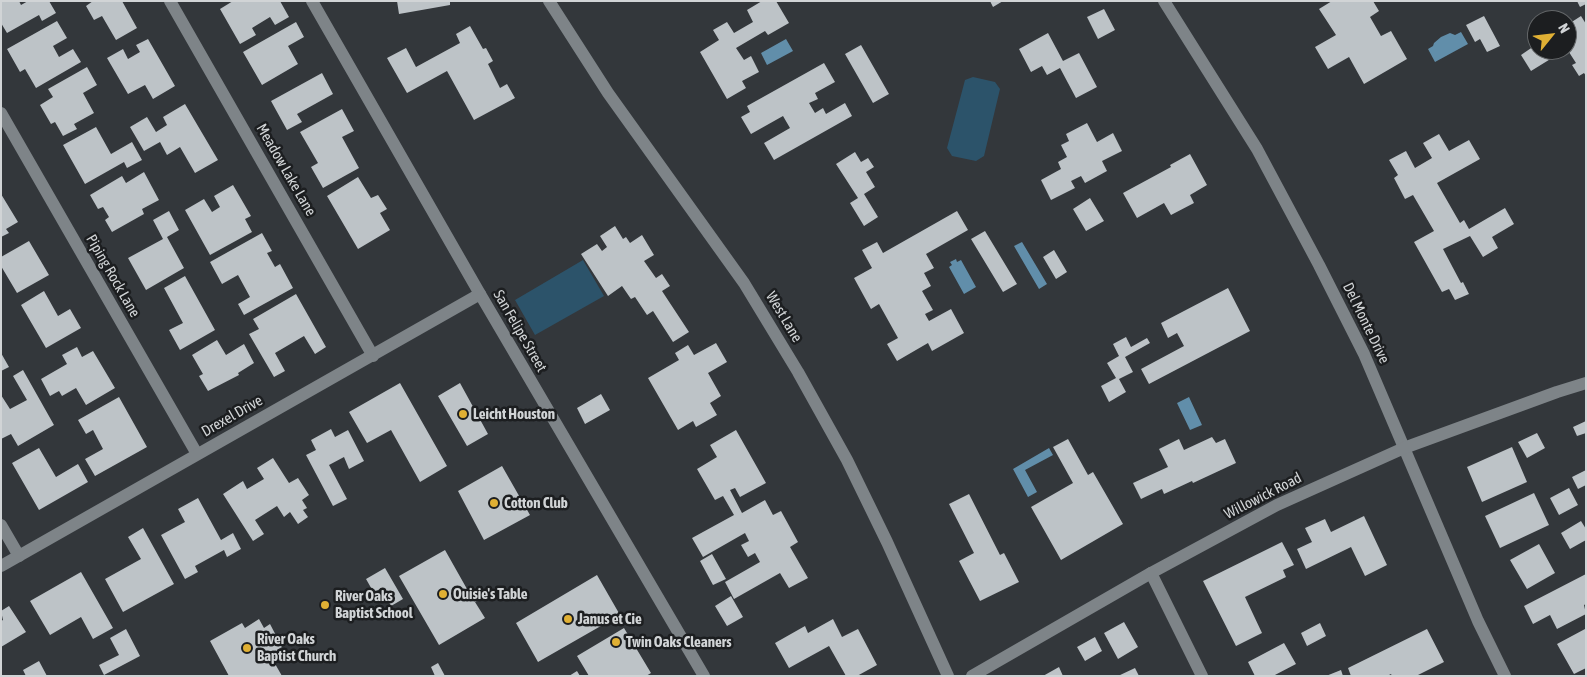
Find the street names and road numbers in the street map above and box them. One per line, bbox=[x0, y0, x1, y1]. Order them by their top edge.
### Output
street label: Meadow Lake Lane bbox=[252, 121, 320, 219]
street label: Piping Rock Lane bbox=[82, 231, 144, 321]
street label: Del Monte Drive bbox=[1339, 280, 1393, 366]
street label: San Felipe Street bbox=[489, 287, 551, 375]
street label: West Lane bbox=[762, 288, 806, 346]
street label: Drexel Drive bbox=[198, 391, 266, 441]
street label: Willowick Road bbox=[1221, 469, 1305, 523]

